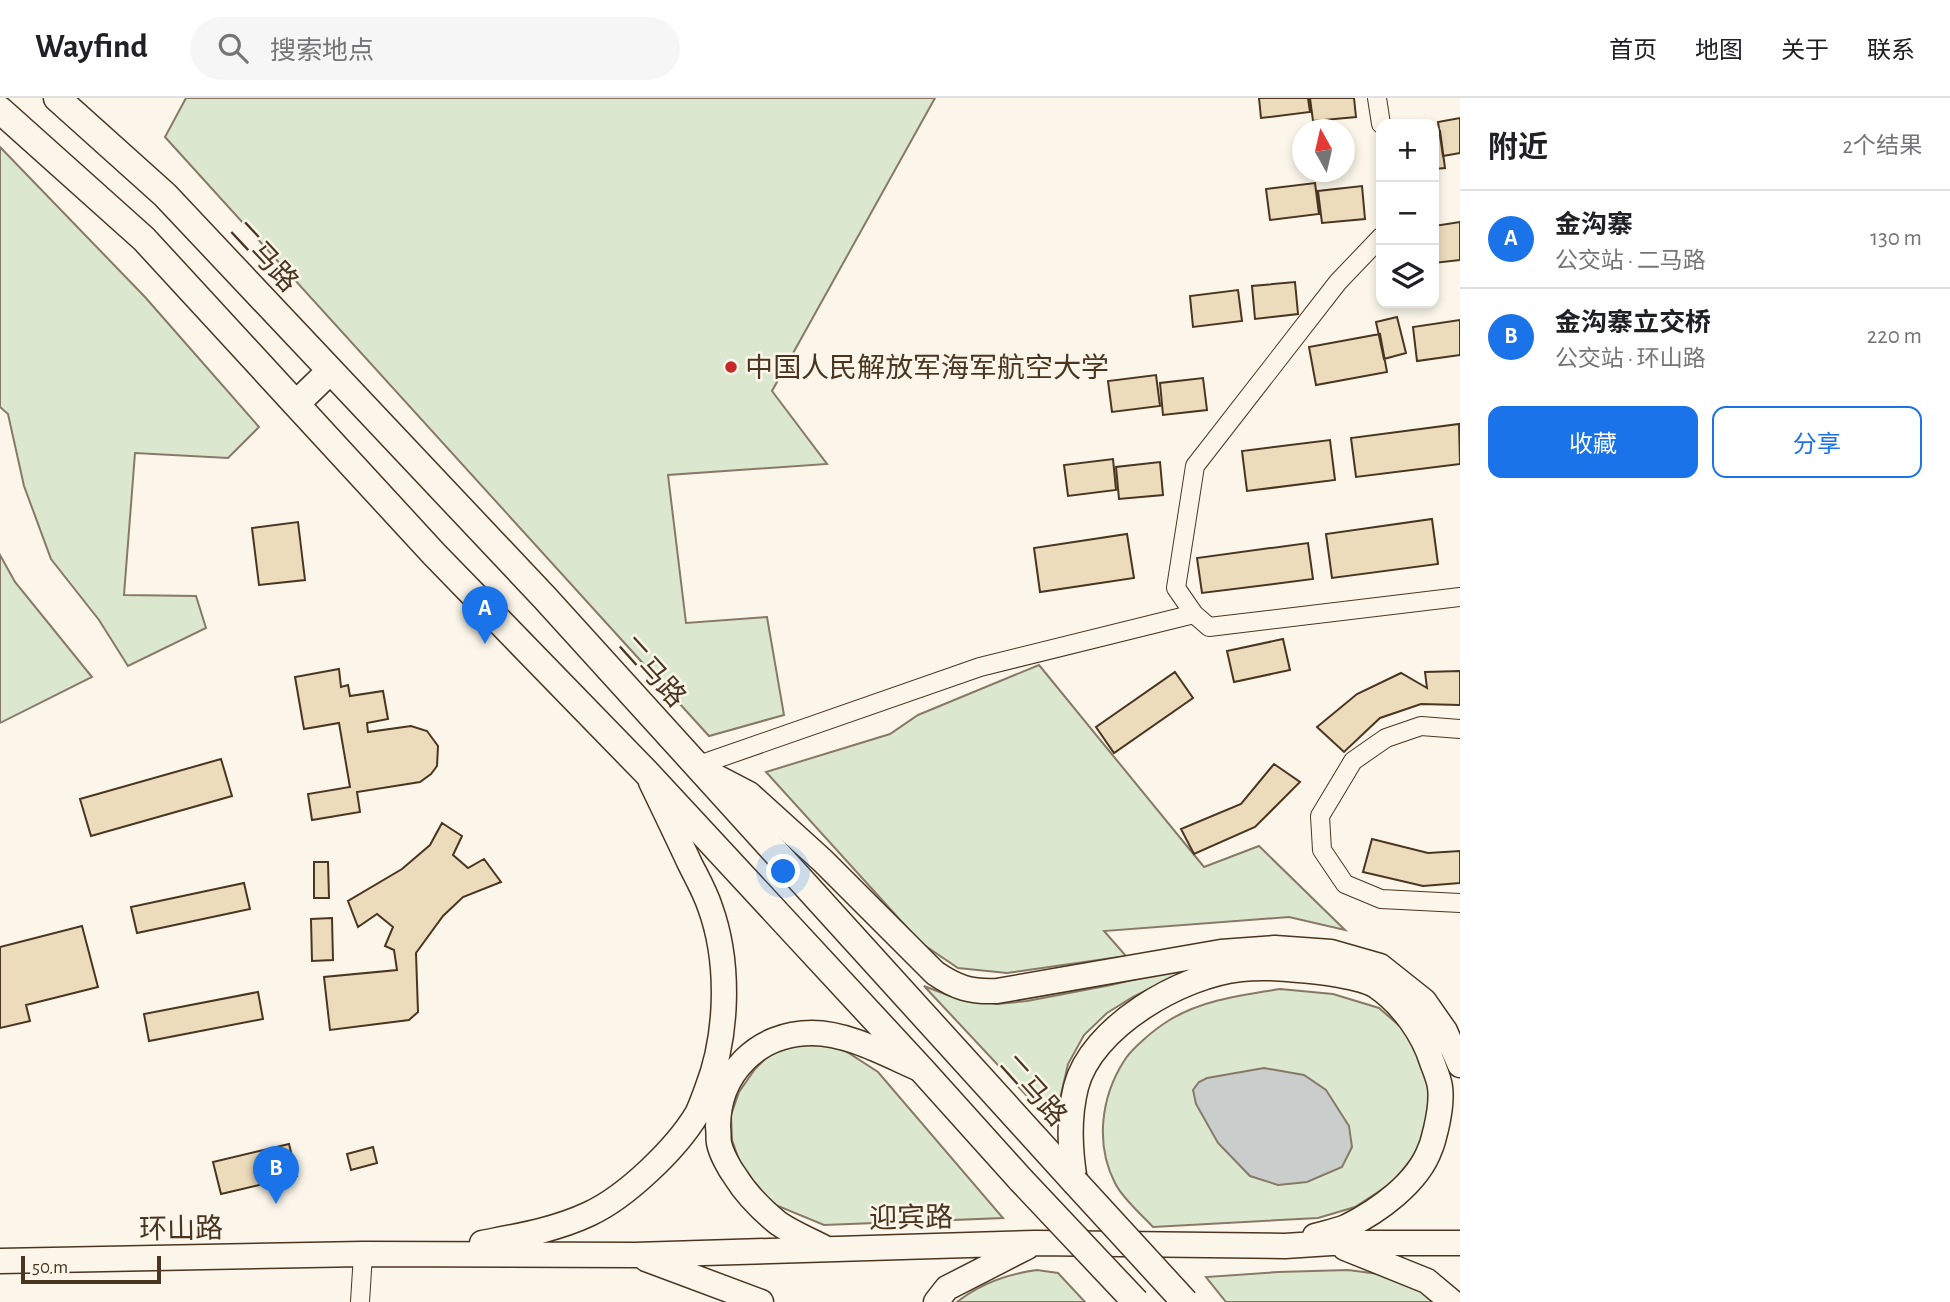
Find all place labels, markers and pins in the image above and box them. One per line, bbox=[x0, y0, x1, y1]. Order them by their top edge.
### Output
place label: 中国人民解放军海军航空大学 bbox=[745, 353, 1109, 383]
marker: 中国人民解放军海军航空大学 bbox=[723, 359, 739, 375]
pin: A bbox=[462, 586, 508, 644]
pin: B bbox=[253, 1146, 299, 1204]

